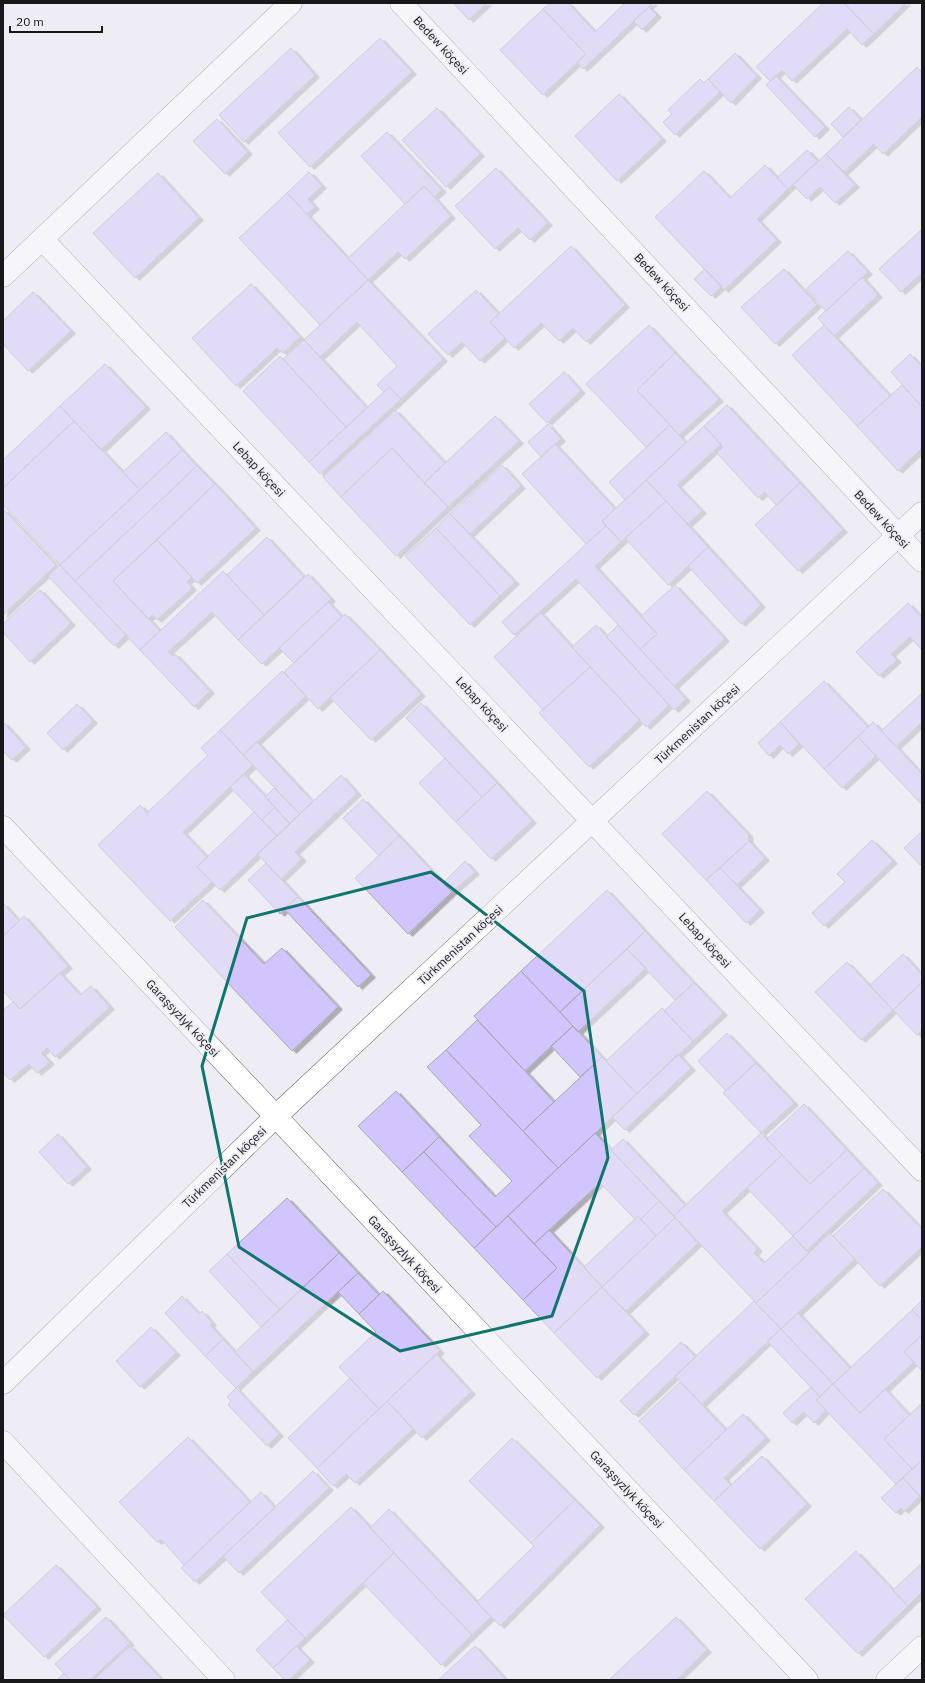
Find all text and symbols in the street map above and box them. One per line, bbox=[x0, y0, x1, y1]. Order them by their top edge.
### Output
scale bar bbox=[10, 8, 102, 34]
street label: Bedew köçesi bbox=[410, 13, 472, 77]
text: 20 m bbox=[16, 14, 44, 29]
street label: Bedew köçesi bbox=[631, 250, 693, 314]
street label: Lebap köçesi bbox=[230, 438, 288, 500]
street label: Bedew köçesi bbox=[851, 487, 913, 551]
street label: Lebap köçesi bbox=[453, 673, 511, 735]
street label: Türkmenistan köçesi bbox=[651, 681, 743, 767]
street label: Türkmenistan köçesi bbox=[414, 902, 506, 988]
street label: Lebap köçesi bbox=[676, 909, 734, 971]
street label: Garaşsyzlyk köçesi bbox=[143, 976, 223, 1060]
street label: Türkmenistan köçesi bbox=[179, 1123, 269, 1211]
street label: Garaşsyzlyk köçesi bbox=[365, 1212, 445, 1296]
street label: Garaşsyzlyk köçesi bbox=[587, 1447, 667, 1531]

